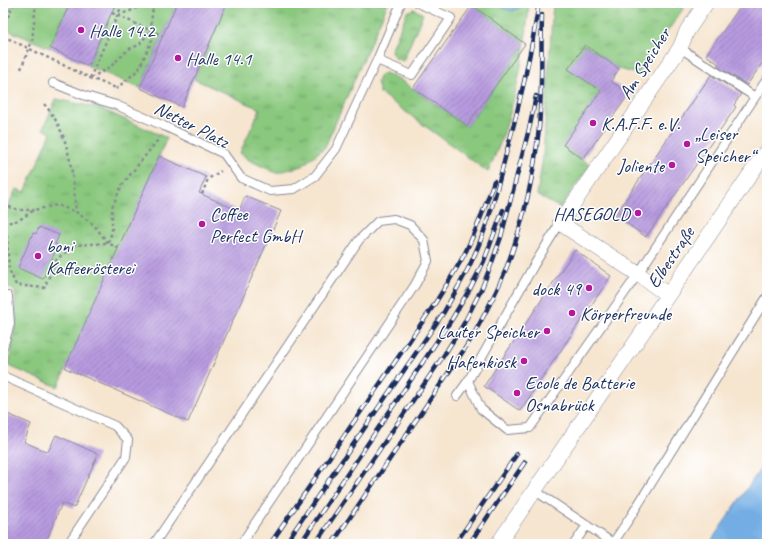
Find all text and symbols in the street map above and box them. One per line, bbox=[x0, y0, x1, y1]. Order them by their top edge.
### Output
place label: Halle 14.2 bbox=[89, 19, 156, 43]
street label: Am Speicher bbox=[614, 22, 677, 104]
marker: Halle 14.2 bbox=[76, 25, 86, 35]
place label: Halle 14.1 bbox=[186, 47, 253, 71]
marker: Halle 14.1 bbox=[173, 53, 183, 63]
street label: Netter Platz bbox=[150, 96, 234, 154]
place label: K.A.F.F. e.V. bbox=[601, 112, 680, 136]
marker: K.A.F.F. e.V. bbox=[588, 118, 598, 128]
place label: „Leiser Speicher“ bbox=[695, 122, 758, 168]
marker: „Leiser Speicher“ bbox=[682, 139, 692, 149]
place label: Joliente bbox=[617, 154, 666, 178]
marker: Joliente bbox=[667, 160, 677, 170]
place label: Coffee Perfect GmbH bbox=[210, 202, 304, 248]
place label: HASEGOLD bbox=[553, 202, 632, 226]
marker: HASEGOLD bbox=[633, 208, 643, 218]
marker: Coffee Perfect GmbH bbox=[197, 219, 207, 229]
street label: Elbestraße bbox=[642, 221, 701, 293]
place label: boni Kaffeerösterei bbox=[46, 234, 136, 280]
marker: boni Kaffeerösterei bbox=[33, 251, 43, 261]
place label: dock 49 bbox=[532, 277, 582, 301]
marker: dock 49 bbox=[584, 283, 594, 293]
place label: Körperfreunde bbox=[580, 302, 673, 326]
marker: Körperfreunde bbox=[567, 308, 577, 318]
place label: Lauter Speicher bbox=[437, 320, 541, 344]
marker: Lauter Speicher bbox=[542, 326, 552, 336]
place label: Hafenkiosk bbox=[446, 350, 517, 374]
marker: Hafenkiosk bbox=[519, 356, 529, 366]
place label: Ecole de Batterie Osnabrück bbox=[525, 371, 636, 417]
marker: Ecole de Batterie Osnabrück bbox=[512, 388, 522, 398]

